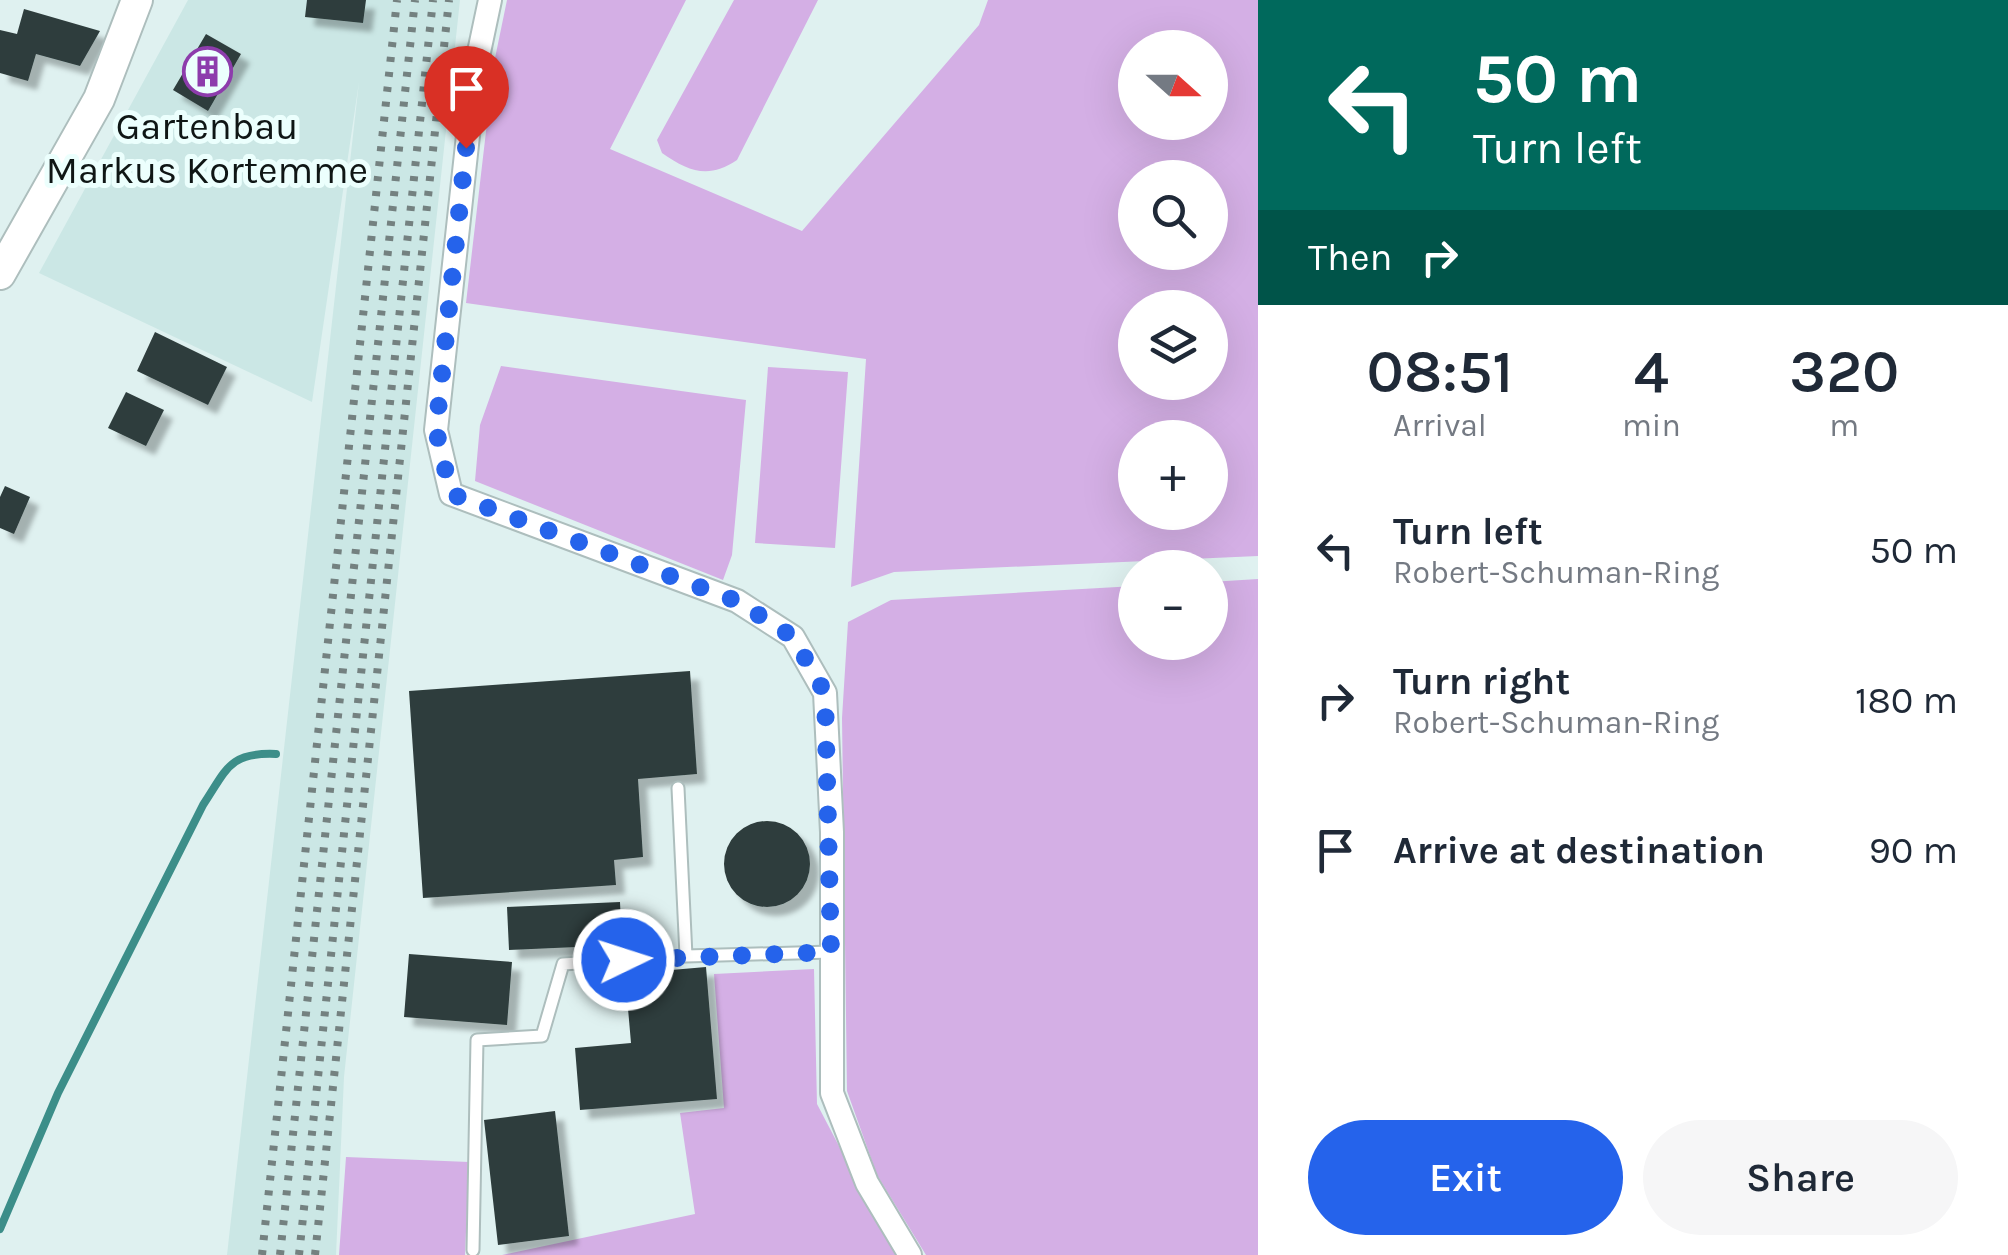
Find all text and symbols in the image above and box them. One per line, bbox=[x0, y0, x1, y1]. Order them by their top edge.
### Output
north arrow bbox=[1118, 30, 1228, 140]
map controls bbox=[1118, 30, 1228, 660]
text: 50 m bbox=[1473, 38, 1642, 120]
icon: left bbox=[1308, 40, 1438, 170]
building icon: Gartenbau Markus Kortemme bbox=[181, 46, 233, 98]
pin bbox=[424, 46, 509, 149]
icon: arrive bbox=[439, 61, 494, 116]
place label: Gartenbau Markus Kortemme bbox=[46, 104, 368, 193]
text: Turn left bbox=[1473, 122, 1642, 174]
button: search bbox=[1118, 160, 1228, 270]
icon: right bbox=[1412, 230, 1467, 285]
text: Then bbox=[1308, 235, 1392, 280]
button: layers bbox=[1118, 290, 1228, 400]
text: 08:51 bbox=[1367, 337, 1513, 407]
text: 4 bbox=[1634, 337, 1669, 407]
text: 320 bbox=[1789, 337, 1899, 407]
text: Arrival bbox=[1393, 407, 1487, 444]
text: min bbox=[1622, 407, 1681, 444]
text: m bbox=[1829, 407, 1859, 444]
button: + bbox=[1118, 420, 1228, 530]
text: Turn left bbox=[1393, 509, 1543, 554]
icon: left bbox=[1308, 523, 1363, 578]
text: 50 m bbox=[1869, 528, 1958, 573]
button: − bbox=[1118, 550, 1228, 660]
text: Robert-Schuman-Ring bbox=[1393, 554, 1719, 591]
text: Turn right bbox=[1393, 659, 1570, 704]
icon: right bbox=[1308, 673, 1363, 728]
text: 180 m bbox=[1855, 678, 1958, 723]
text: Robert-Schuman-Ring bbox=[1393, 704, 1719, 741]
icon: arrive bbox=[1308, 823, 1363, 878]
text: Arrive at destination bbox=[1393, 828, 1765, 873]
text: 90 m bbox=[1869, 828, 1958, 873]
position arrow bbox=[572, 908, 676, 1012]
button: Exit bbox=[1308, 1120, 1623, 1235]
button: Share bbox=[1643, 1120, 1958, 1235]

